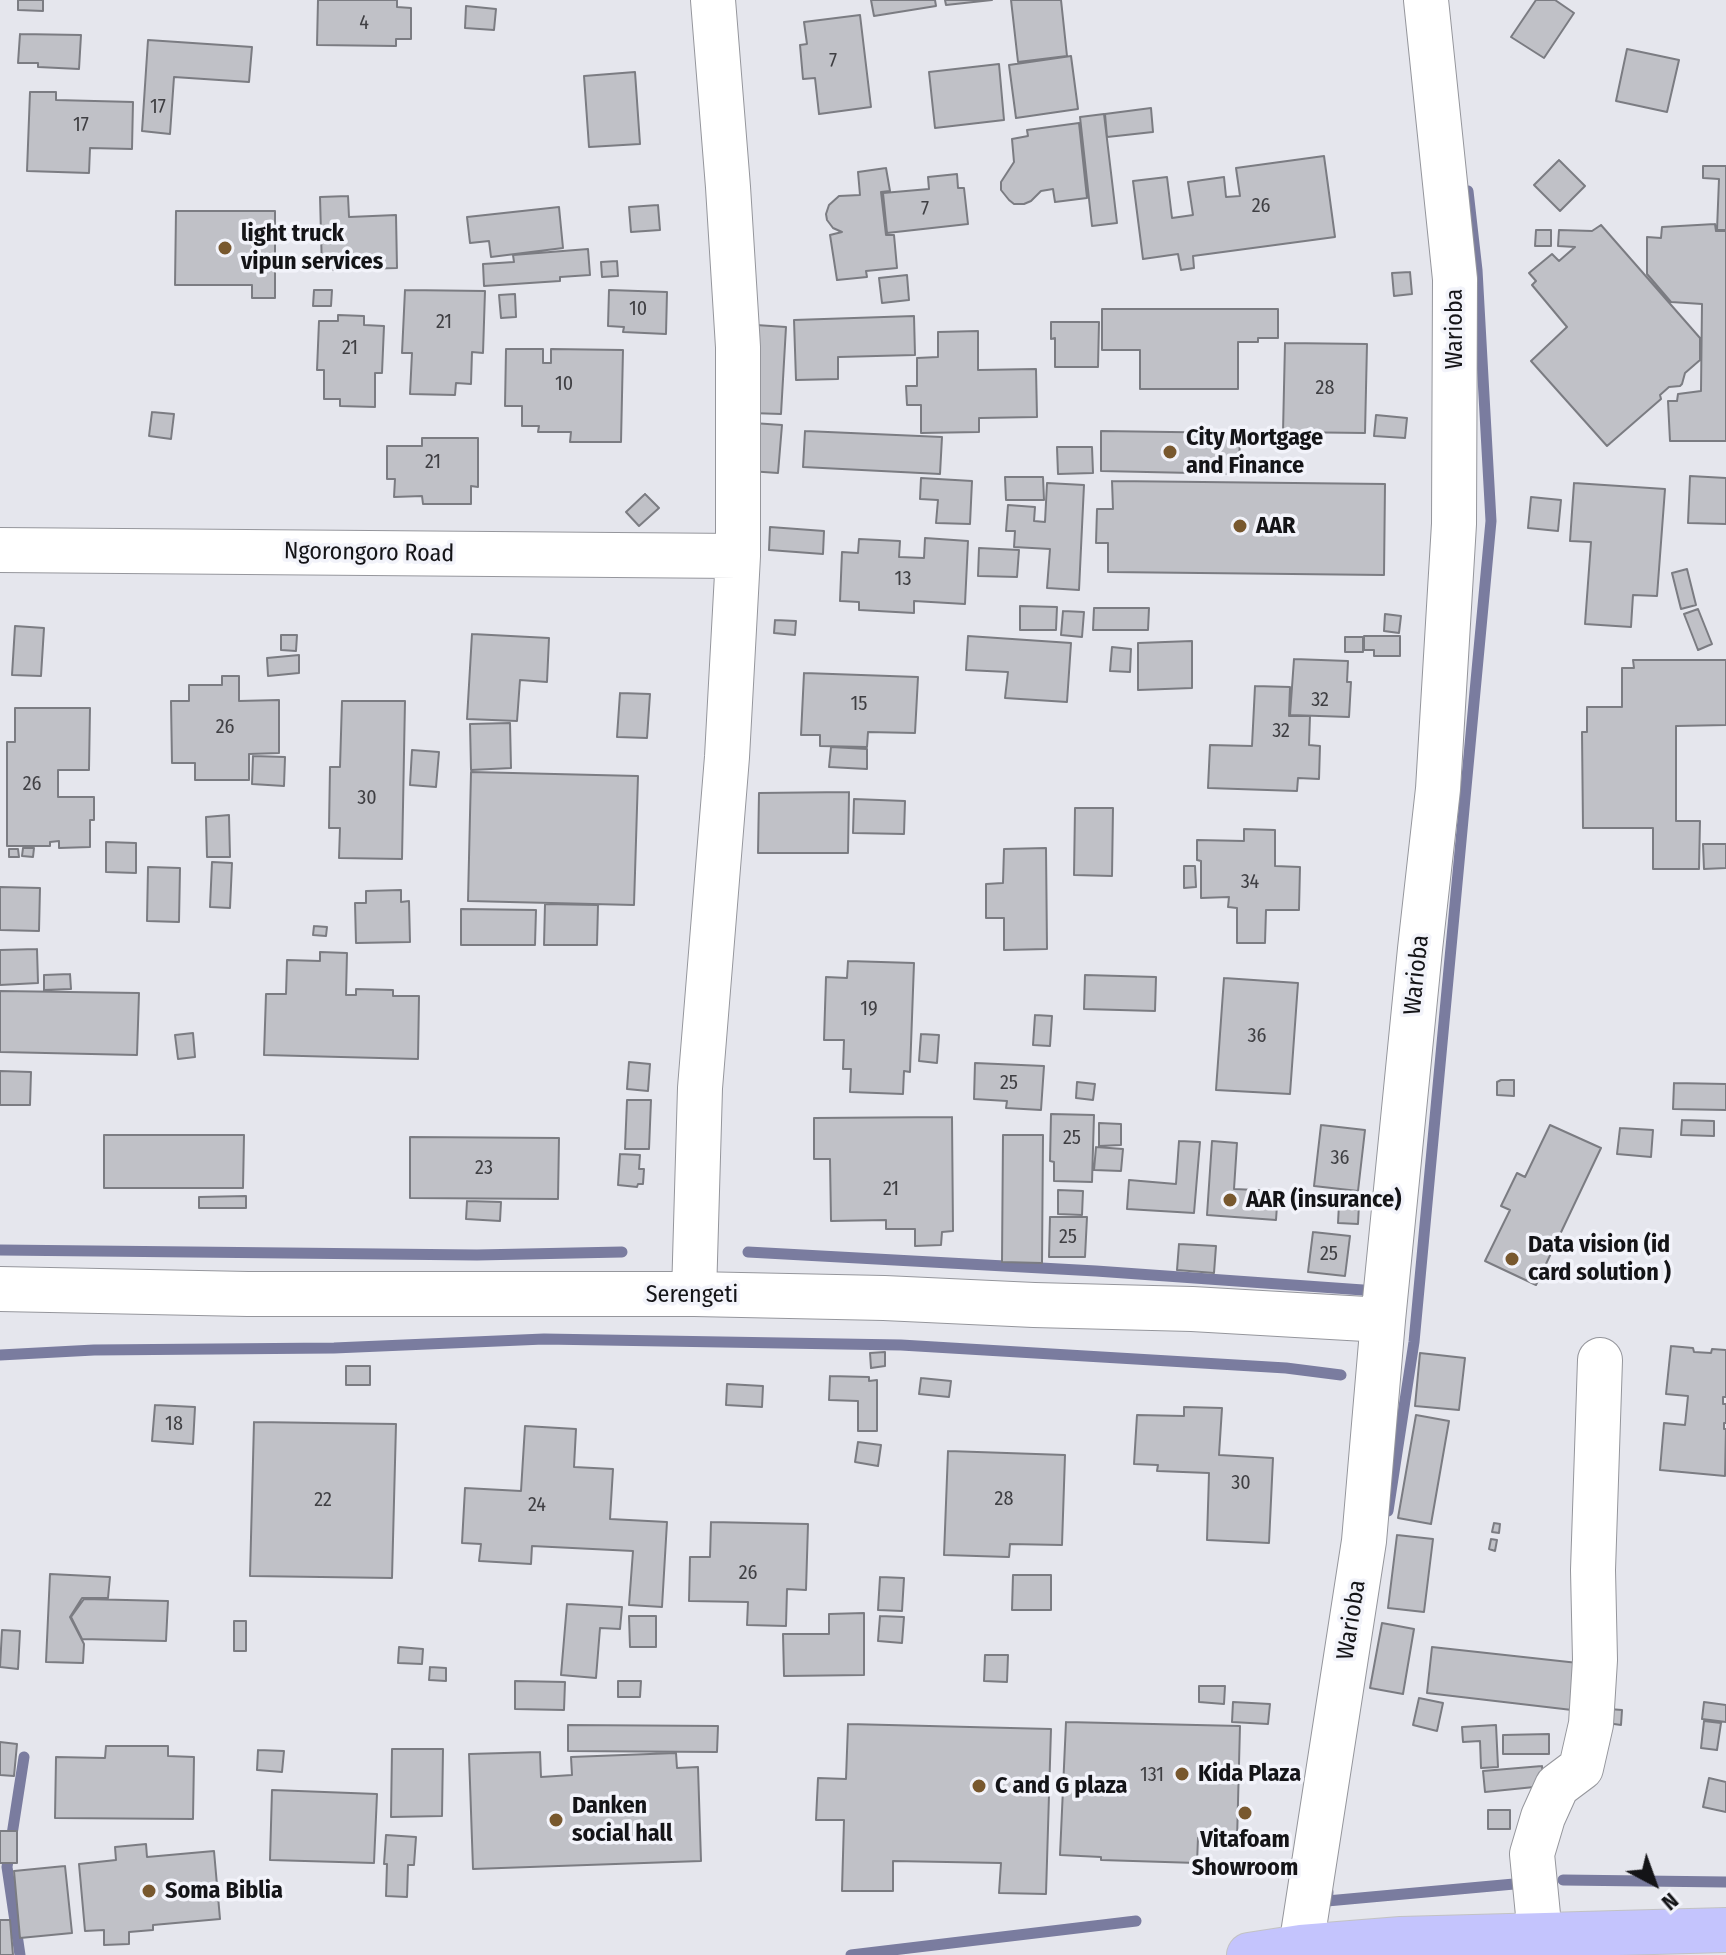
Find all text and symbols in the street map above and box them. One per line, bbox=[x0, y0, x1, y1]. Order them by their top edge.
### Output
house number: 4 bbox=[359, 11, 369, 35]
house number: 7 bbox=[829, 49, 837, 73]
house number: 17 bbox=[150, 95, 166, 119]
house number: 17 bbox=[73, 113, 89, 137]
house number: 26 bbox=[1252, 194, 1270, 218]
house number: 7 bbox=[921, 197, 929, 221]
place label: light truck vipun services bbox=[241, 220, 383, 276]
marker: light truck vipun services bbox=[216, 239, 234, 257]
street label: Warioba bbox=[1441, 289, 1469, 369]
house number: 10 bbox=[629, 297, 647, 321]
house number: 21 bbox=[436, 310, 452, 334]
house number: 21 bbox=[342, 336, 358, 360]
house number: 10 bbox=[555, 372, 573, 396]
house number: 28 bbox=[1316, 376, 1334, 400]
place label: City Mortgage and Finance bbox=[1186, 424, 1323, 480]
marker: City Mortgage and Finance bbox=[1161, 443, 1179, 461]
house number: 21 bbox=[425, 450, 441, 474]
place label: AAR bbox=[1256, 512, 1296, 540]
marker: AAR bbox=[1231, 517, 1249, 535]
street label: Ngorongoro Road bbox=[284, 537, 454, 569]
house number: 13 bbox=[895, 567, 911, 591]
house number: 32 bbox=[1311, 688, 1329, 712]
house number: 15 bbox=[851, 692, 867, 716]
house number: 26 bbox=[216, 715, 234, 739]
house number: 32 bbox=[1272, 719, 1290, 743]
house number: 26 bbox=[23, 772, 41, 796]
house number: 30 bbox=[357, 786, 377, 810]
house number: 34 bbox=[1241, 870, 1259, 894]
street label: Warioba bbox=[1398, 934, 1436, 1016]
house number: 19 bbox=[860, 997, 878, 1021]
house number: 36 bbox=[1248, 1024, 1266, 1048]
house number: 25 bbox=[1000, 1071, 1018, 1095]
house number: 25 bbox=[1063, 1126, 1081, 1150]
house number: 36 bbox=[1331, 1146, 1349, 1170]
house number: 23 bbox=[475, 1156, 493, 1180]
house number: 21 bbox=[883, 1177, 899, 1201]
place label: AAR (insurance) bbox=[1246, 1186, 1401, 1214]
marker: AAR (insurance) bbox=[1221, 1191, 1239, 1209]
house number: 25 bbox=[1059, 1225, 1077, 1249]
place label: Data vision (id card solution ) bbox=[1528, 1231, 1671, 1287]
house number: 25 bbox=[1320, 1242, 1338, 1266]
marker: Data vision (id card solution ) bbox=[1503, 1250, 1521, 1268]
street label: Serengeti bbox=[646, 1281, 738, 1309]
house number: 18 bbox=[165, 1412, 183, 1436]
house number: 30 bbox=[1231, 1471, 1251, 1495]
house number: 28 bbox=[995, 1487, 1013, 1511]
house number: 22 bbox=[314, 1488, 332, 1512]
house number: 24 bbox=[528, 1493, 546, 1517]
house number: 26 bbox=[739, 1561, 757, 1585]
street label: Warioba bbox=[1331, 1578, 1373, 1662]
place label: Kida Plaza bbox=[1198, 1760, 1301, 1788]
house number: 131 bbox=[1140, 1763, 1164, 1787]
marker: Kida Plaza bbox=[1173, 1765, 1191, 1783]
place label: C and G plaza bbox=[995, 1772, 1127, 1800]
marker: C and G plaza bbox=[970, 1777, 988, 1795]
place label: Danken social hall bbox=[572, 1792, 673, 1848]
marker: Vitafoam Showroom bbox=[1236, 1804, 1254, 1822]
marker: Danken social hall bbox=[547, 1811, 565, 1829]
place label: Vitafoam Showroom bbox=[1192, 1826, 1298, 1882]
north arrow bbox=[1614, 1843, 1694, 1923]
place label: Soma Biblia bbox=[165, 1877, 283, 1905]
marker: Soma Biblia bbox=[140, 1882, 158, 1900]
text: N bbox=[1656, 1887, 1684, 1916]

